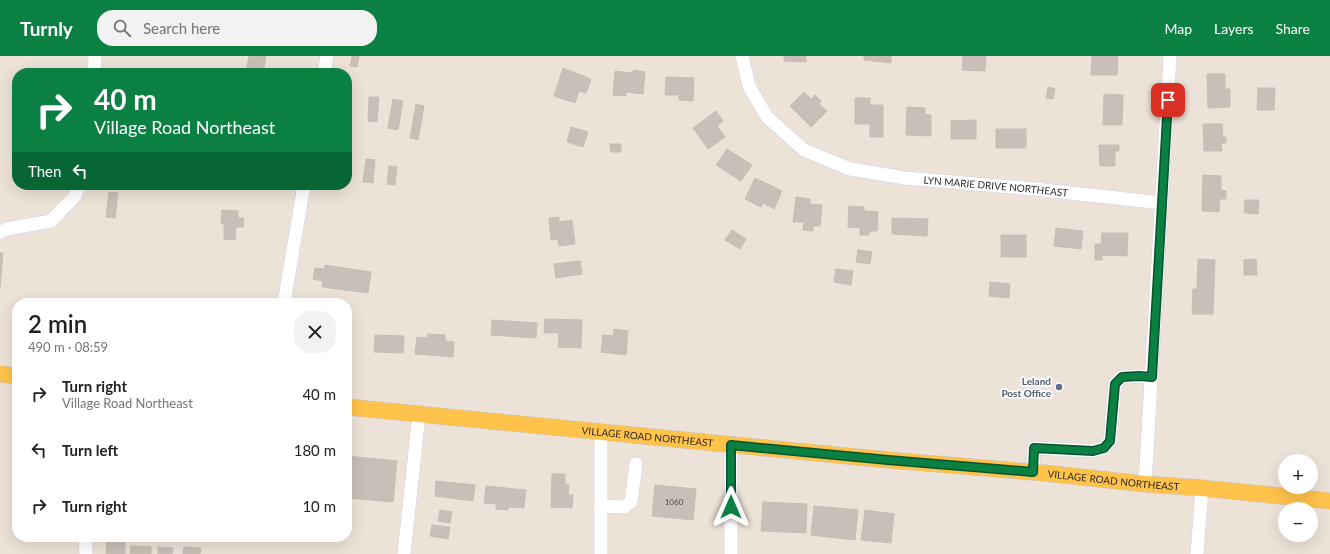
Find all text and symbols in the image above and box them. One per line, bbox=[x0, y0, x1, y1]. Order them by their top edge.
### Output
search box bbox=[97, 10, 377, 46]
text: Turnly bbox=[20, 17, 73, 40]
icon: search bbox=[111, 17, 133, 39]
text: Search here bbox=[143, 19, 220, 37]
text: Map bbox=[1164, 20, 1192, 37]
text: Layers bbox=[1214, 20, 1254, 37]
text: Share bbox=[1276, 20, 1310, 37]
text: 40 m bbox=[94, 82, 157, 116]
pin bbox=[1151, 83, 1185, 117]
icon: right bbox=[28, 84, 80, 136]
icon: arrive bbox=[1157, 89, 1179, 111]
text: Village Road Northeast bbox=[94, 116, 275, 138]
icon: left bbox=[69, 160, 91, 182]
text: Then bbox=[28, 162, 61, 180]
street label: LYN MARIE DRIVE NORTHEAST bbox=[923, 174, 1069, 199]
text: 2 min bbox=[28, 309, 87, 338]
button: close bbox=[294, 311, 336, 353]
text: 490 m · 08:59 bbox=[28, 339, 108, 355]
place label: Leland Post Office bbox=[1001, 375, 1052, 399]
text: Turn right bbox=[62, 377, 127, 395]
marker: Leland Post Office bbox=[1054, 382, 1064, 392]
icon: right bbox=[28, 383, 50, 405]
text: 40 m bbox=[302, 385, 336, 403]
text: Village Road Northeast bbox=[62, 395, 193, 411]
street label: VILLAGE ROAD NORTHEAST bbox=[581, 424, 714, 449]
icon: left bbox=[28, 439, 50, 461]
text: Turn left bbox=[62, 441, 118, 459]
text: 180 m bbox=[294, 441, 336, 459]
map controls bbox=[1278, 454, 1318, 542]
button: + bbox=[1278, 454, 1318, 494]
street label: VILLAGE ROAD NORTHEAST bbox=[1047, 467, 1180, 492]
position arrow bbox=[710, 486, 752, 528]
icon: right bbox=[28, 495, 50, 517]
text: Turn right bbox=[62, 497, 127, 515]
text: 10 m bbox=[302, 497, 336, 515]
house number: 1060 bbox=[665, 497, 684, 507]
button: − bbox=[1278, 502, 1318, 542]

